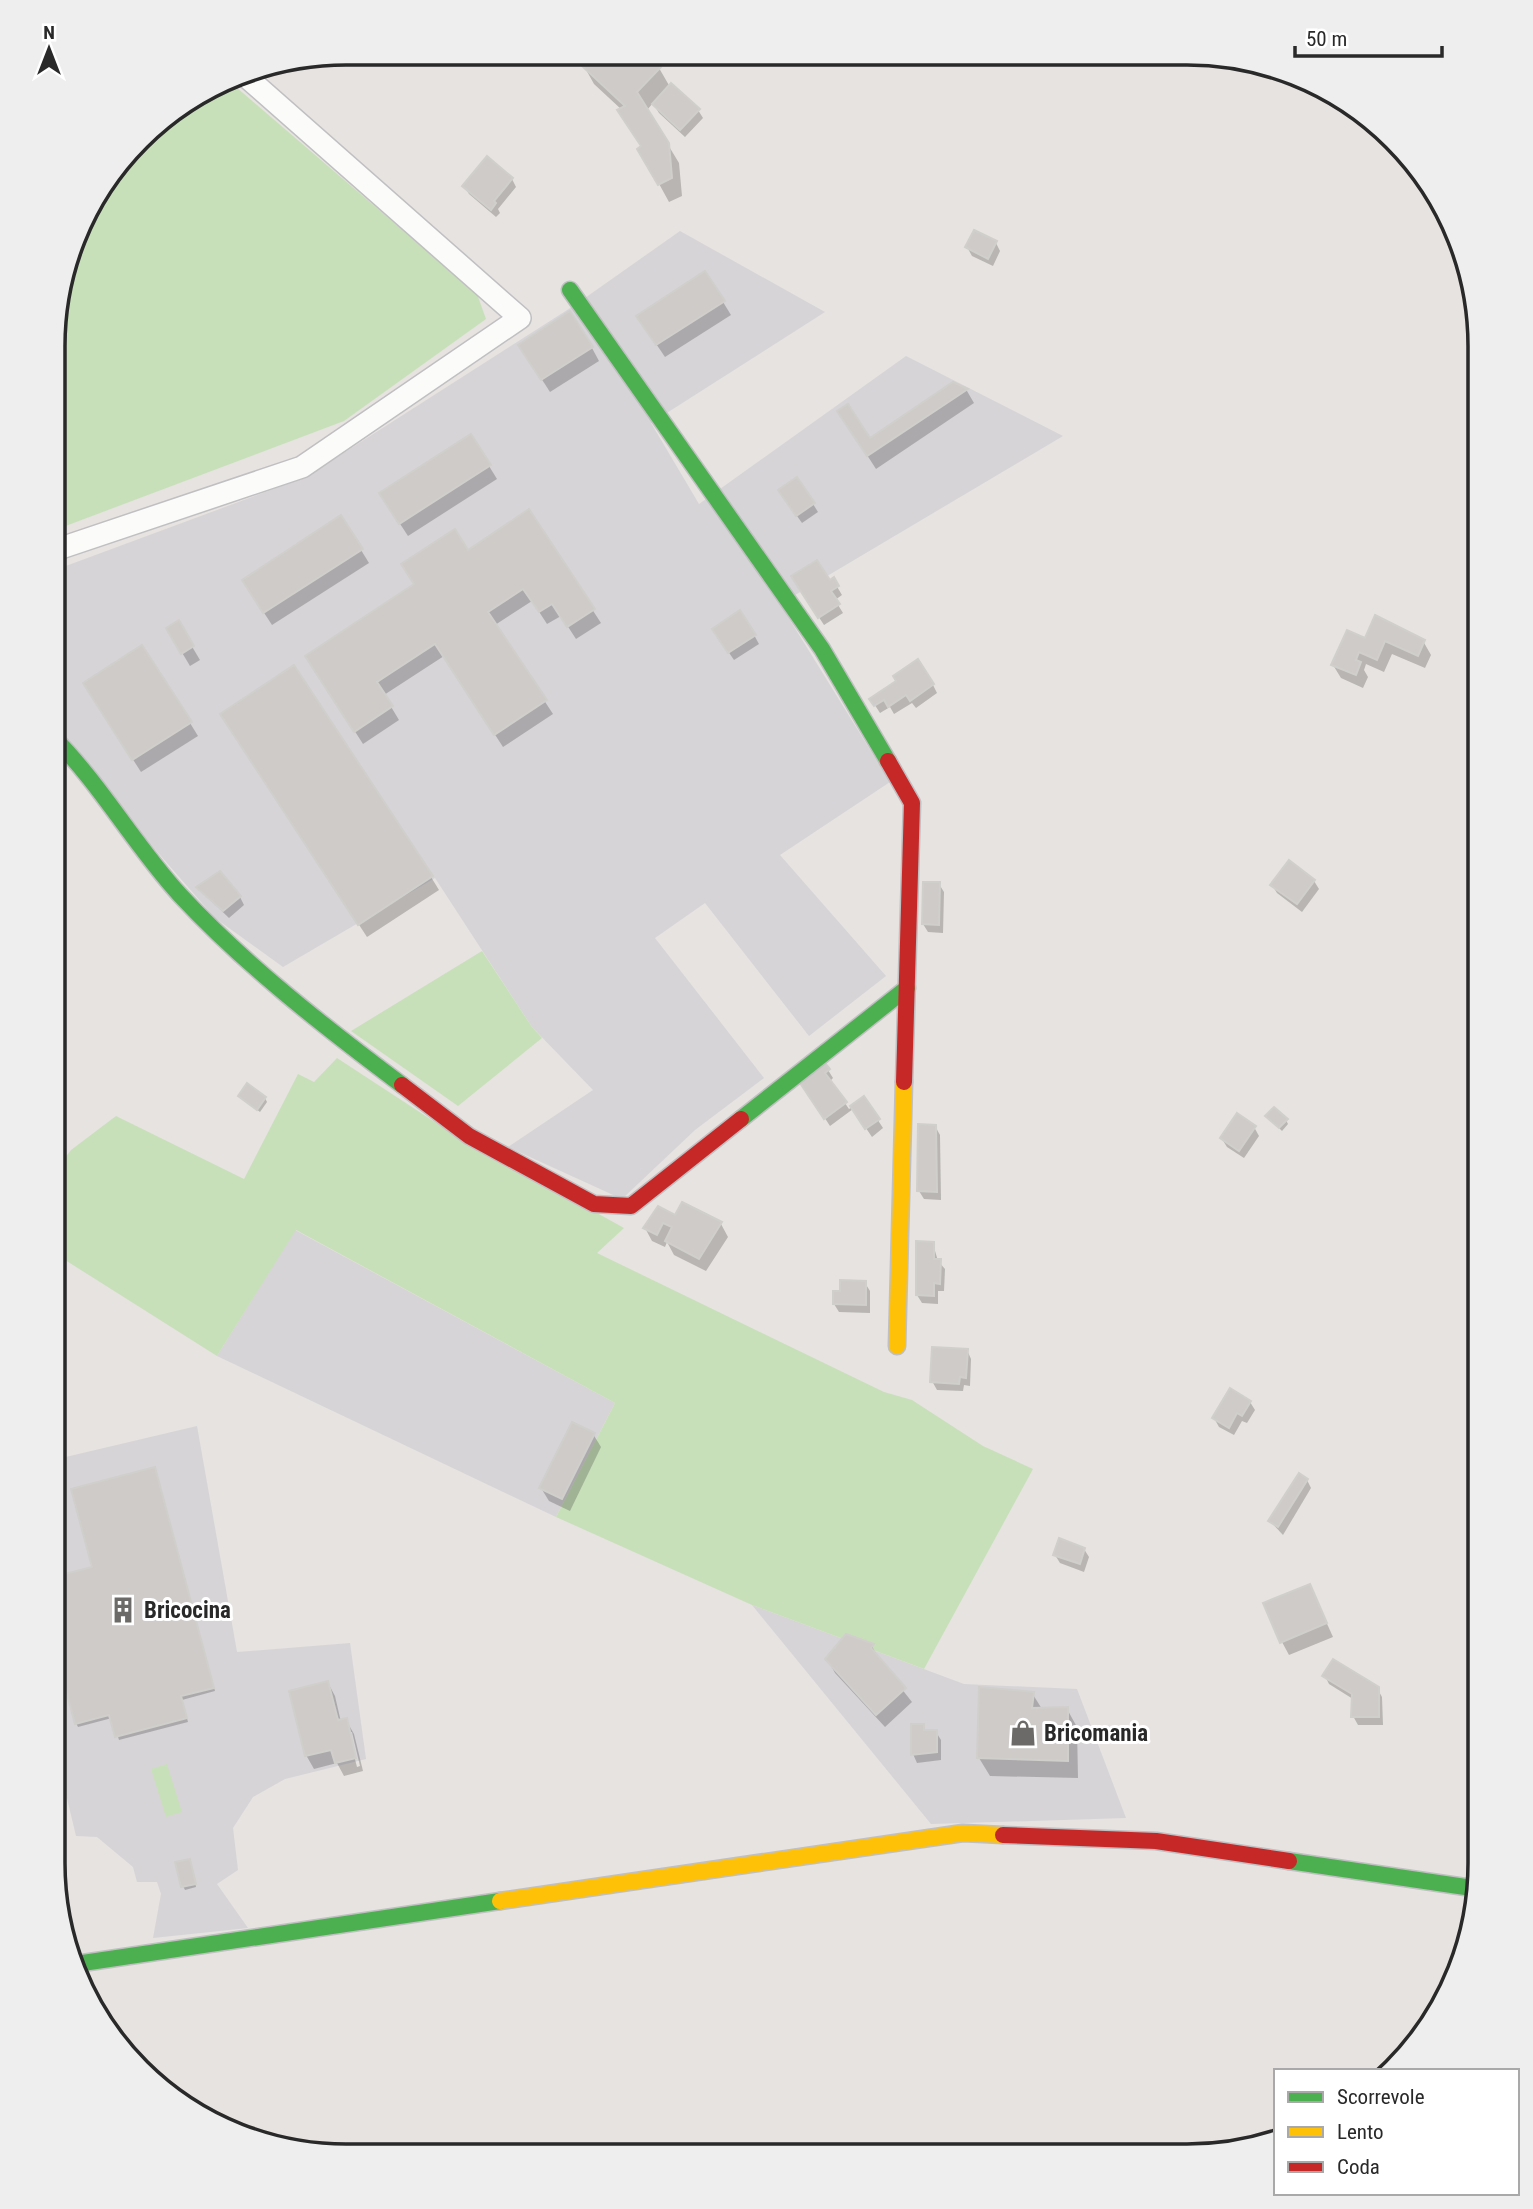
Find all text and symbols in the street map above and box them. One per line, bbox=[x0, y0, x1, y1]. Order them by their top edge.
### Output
north arrow bbox=[14, 14, 84, 84]
scale bar bbox=[1295, 14, 1442, 58]
text: N bbox=[43, 21, 55, 44]
text: 50 m bbox=[1306, 27, 1347, 51]
building icon: Bricocina bbox=[108, 1595, 138, 1625]
place label: Bricocina bbox=[144, 1597, 231, 1624]
shop icon: Bricomania bbox=[1008, 1718, 1038, 1748]
place label: Bricomania bbox=[1044, 1720, 1148, 1747]
legend bbox=[1274, 2069, 1519, 2195]
text: Scorrevole bbox=[1337, 2085, 1425, 2109]
text: Lento bbox=[1337, 2120, 1384, 2144]
text: Coda bbox=[1337, 2155, 1380, 2179]

